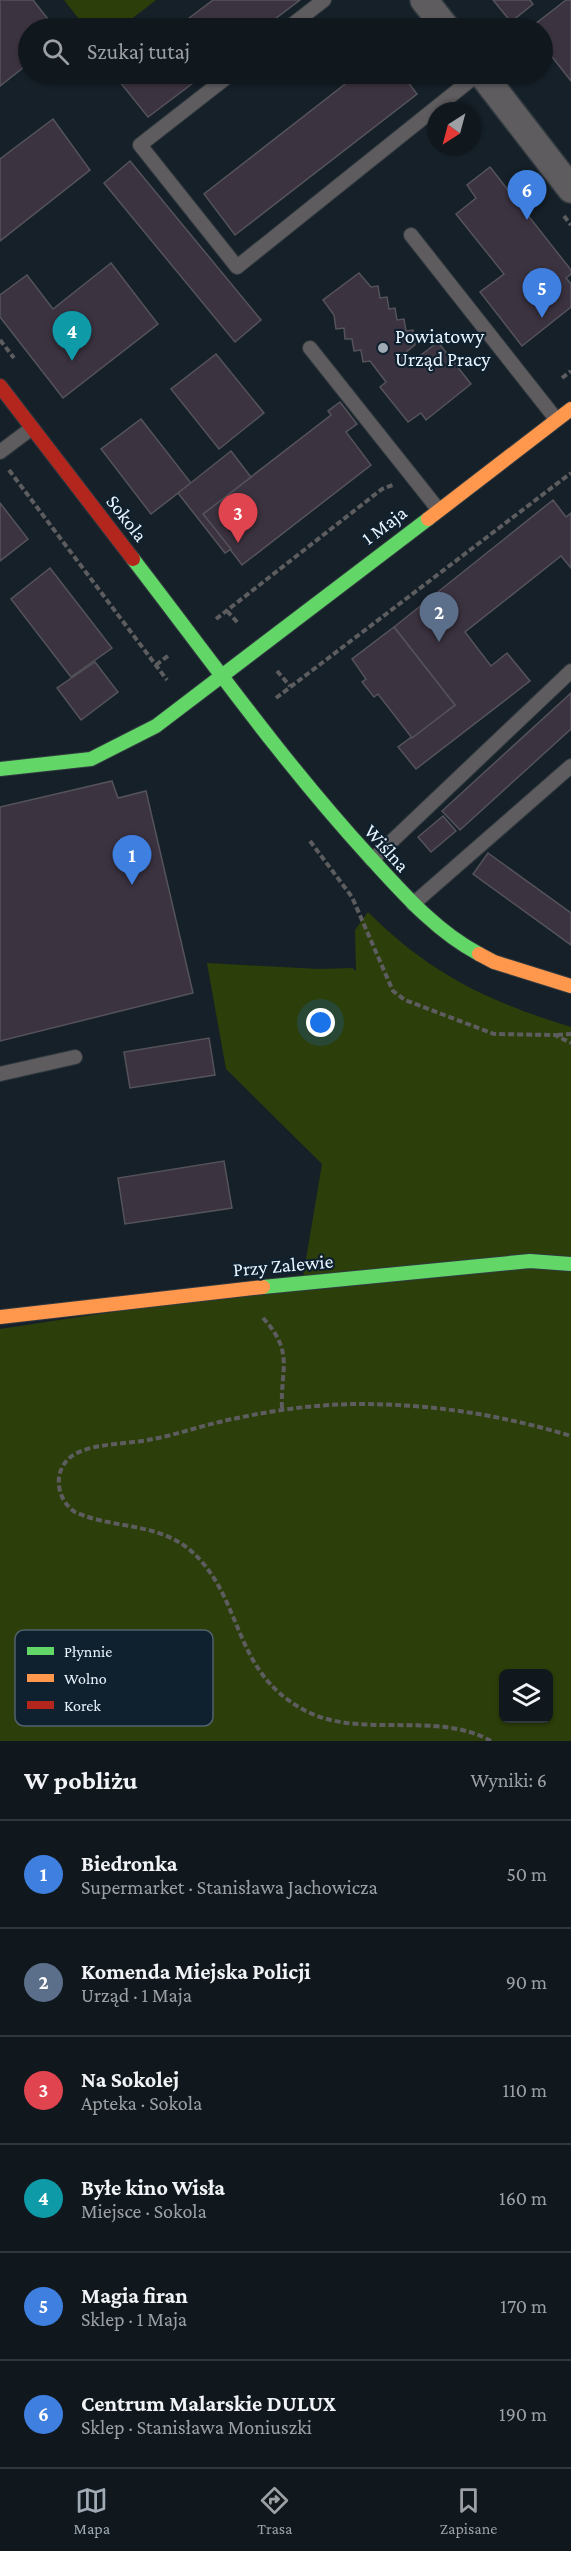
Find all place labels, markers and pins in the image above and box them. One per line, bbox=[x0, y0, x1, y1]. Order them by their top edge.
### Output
pin: 6 bbox=[508, 170, 546, 220]
pin: 5 bbox=[522, 268, 562, 318]
pin: 4 bbox=[52, 312, 92, 361]
place label: Powiatowy Urząd Pracy bbox=[395, 325, 491, 371]
marker: Powiatowy Urząd Pracy bbox=[376, 341, 390, 355]
pin: 3 bbox=[218, 494, 258, 543]
pin: 2 bbox=[420, 592, 458, 642]
pin: 1 bbox=[112, 836, 152, 885]

